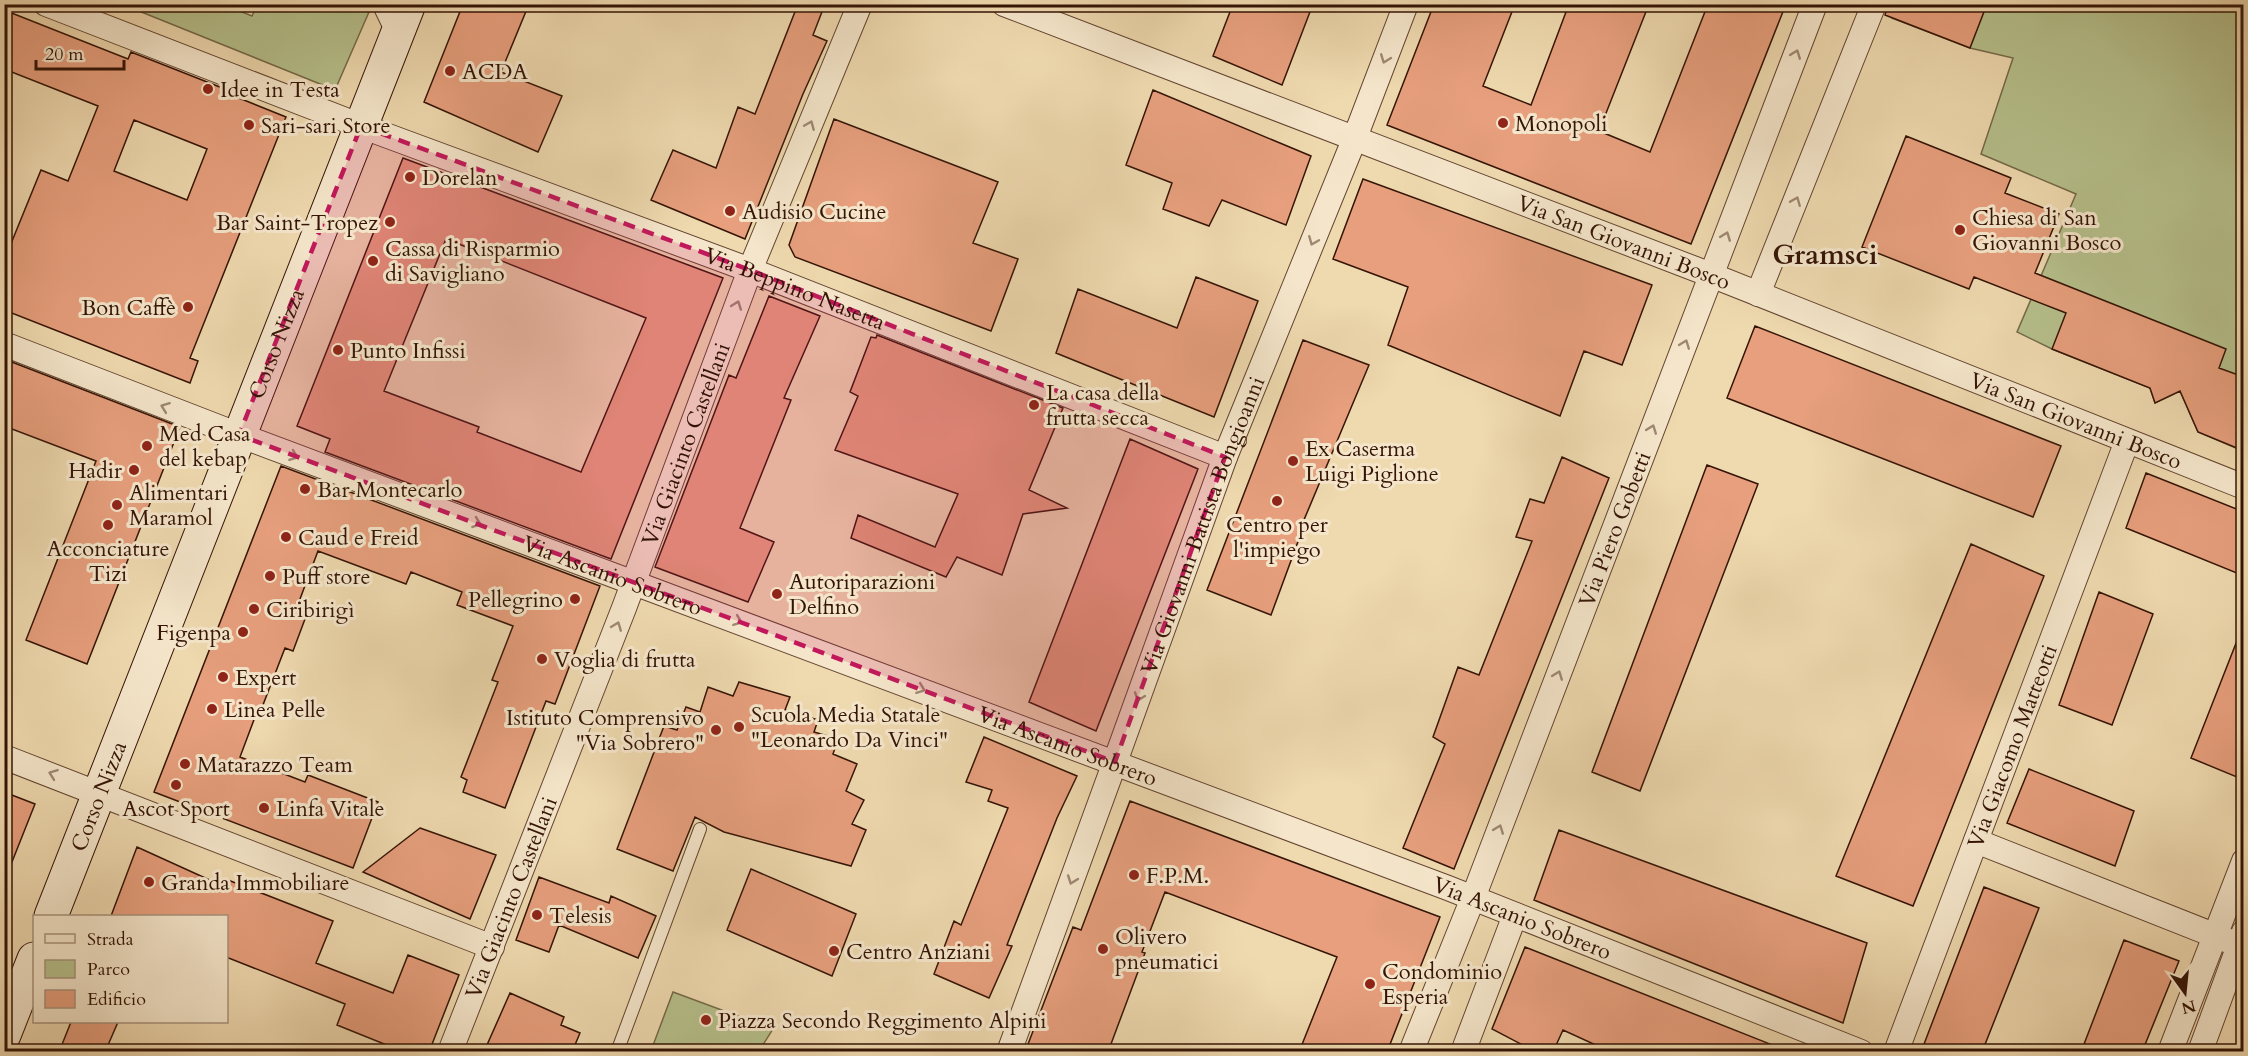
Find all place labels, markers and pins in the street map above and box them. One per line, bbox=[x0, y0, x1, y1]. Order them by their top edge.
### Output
place label: ACDA bbox=[462, 57, 528, 87]
marker: ACDA bbox=[443, 64, 457, 78]
place label: Idee in Testa bbox=[220, 75, 340, 105]
marker: Idee in Testa bbox=[201, 82, 215, 96]
place label: Monopoli bbox=[1515, 109, 1607, 139]
place label: Sari-sari Store bbox=[261, 111, 390, 141]
marker: Monopoli bbox=[1496, 116, 1510, 130]
marker: Sari-sari Store bbox=[242, 118, 256, 132]
place label: Dorelan bbox=[422, 163, 498, 193]
marker: Dorelan bbox=[403, 170, 417, 184]
place label: Audisio Cucine bbox=[742, 197, 887, 227]
place label: Chiesa di San Giovanni Bosco bbox=[1972, 203, 2121, 258]
marker: Audisio Cucine bbox=[723, 204, 737, 218]
place label: Bar Saint-Tropez bbox=[216, 208, 378, 238]
marker: Bar Saint-Tropez bbox=[383, 215, 397, 229]
marker: Chiesa di San Giovanni Bosco bbox=[1953, 223, 1967, 237]
place label: Cassa di Risparmio di Savigliano bbox=[385, 234, 560, 289]
marker: Cassa di Risparmio di Savigliano bbox=[366, 254, 380, 268]
place label: Bon Caffè bbox=[81, 293, 176, 323]
marker: Bon Caffè bbox=[181, 300, 195, 314]
place label: Punto Infissi bbox=[350, 336, 466, 366]
marker: Punto Infissi bbox=[331, 343, 345, 357]
place label: La casa della frutta secca bbox=[1046, 378, 1160, 433]
marker: La casa della frutta secca bbox=[1027, 398, 1041, 412]
place label: Med Casa del kebap bbox=[159, 419, 251, 474]
place label: Ex Caserma Luigi Piglione bbox=[1305, 434, 1439, 489]
marker: Med Casa del kebap bbox=[140, 439, 154, 453]
marker: Ex Caserma Luigi Piglione bbox=[1286, 454, 1300, 468]
place label: Hadir bbox=[68, 456, 123, 486]
marker: Hadir bbox=[127, 463, 141, 477]
place label: Bar Montecarlo bbox=[317, 475, 463, 505]
place label: Alimentari Maramol bbox=[129, 478, 228, 533]
marker: Bar Montecarlo bbox=[298, 482, 312, 496]
marker: Centro per l'impiego bbox=[1270, 494, 1284, 508]
marker: Alimentari Maramol bbox=[110, 498, 124, 512]
place label: Centro per l'impiego bbox=[1226, 510, 1329, 565]
marker: Acconciature Tizi bbox=[101, 518, 115, 532]
place label: Caud e Freid bbox=[298, 523, 419, 553]
marker: Caud e Freid bbox=[279, 530, 293, 544]
place label: Acconciature Tizi bbox=[47, 534, 169, 589]
place label: Puff store bbox=[282, 562, 370, 592]
place label: Autoriparazioni Delfino bbox=[789, 567, 935, 622]
marker: Puff store bbox=[263, 569, 277, 583]
place label: Pellegrino bbox=[468, 585, 563, 615]
marker: Autoriparazioni Delfino bbox=[770, 587, 784, 601]
marker: Pellegrino bbox=[568, 592, 582, 606]
place label: Ciribirigì bbox=[266, 595, 355, 625]
marker: Ciribirigì bbox=[247, 602, 261, 616]
place label: Figenpa bbox=[156, 618, 231, 648]
marker: Figenpa bbox=[236, 625, 250, 639]
place label: Voglia di frutta bbox=[554, 645, 696, 675]
marker: Voglia di frutta bbox=[535, 652, 549, 666]
place label: Expert bbox=[235, 663, 296, 693]
marker: Expert bbox=[216, 670, 230, 684]
place label: Linea Pelle bbox=[224, 695, 326, 725]
place label: Scuola Media Statale "Leonardo Da Vinci" bbox=[751, 700, 948, 755]
marker: Linea Pelle bbox=[205, 702, 219, 716]
place label: Istituto Comprensivo "Via Sobrero" bbox=[506, 703, 704, 758]
marker: Scuola Media Statale "Leonardo Da Vinci" bbox=[732, 720, 746, 734]
marker: Istituto Comprensivo "Via Sobrero" bbox=[709, 723, 723, 737]
place label: Matarazzo Team bbox=[197, 750, 353, 780]
marker: Matarazzo Team bbox=[178, 757, 192, 771]
marker: Ascot Sport bbox=[169, 778, 183, 792]
place label: Ascot Sport bbox=[122, 794, 230, 824]
place label: Linfa Vitale bbox=[276, 794, 385, 824]
marker: Linfa Vitale bbox=[257, 801, 271, 815]
place label: F.P.M. bbox=[1146, 861, 1209, 891]
place label: Granda Immobiliare bbox=[161, 868, 349, 898]
marker: F.P.M. bbox=[1127, 868, 1141, 882]
marker: Granda Immobiliare bbox=[142, 875, 156, 889]
place label: Telesis bbox=[549, 901, 612, 931]
marker: Telesis bbox=[530, 908, 544, 922]
place label: Olivero pneumatici bbox=[1115, 922, 1219, 977]
place label: Centro Anziani bbox=[846, 937, 990, 967]
marker: Olivero pneumatici bbox=[1096, 942, 1110, 956]
marker: Centro Anziani bbox=[827, 944, 841, 958]
place label: Condominio Esperia bbox=[1382, 957, 1502, 1012]
marker: Condominio Esperia bbox=[1363, 977, 1377, 991]
place label: Piazza Secondo Reggimento Alpini bbox=[718, 1006, 1047, 1036]
marker: Piazza Secondo Reggimento Alpini bbox=[699, 1013, 713, 1027]

